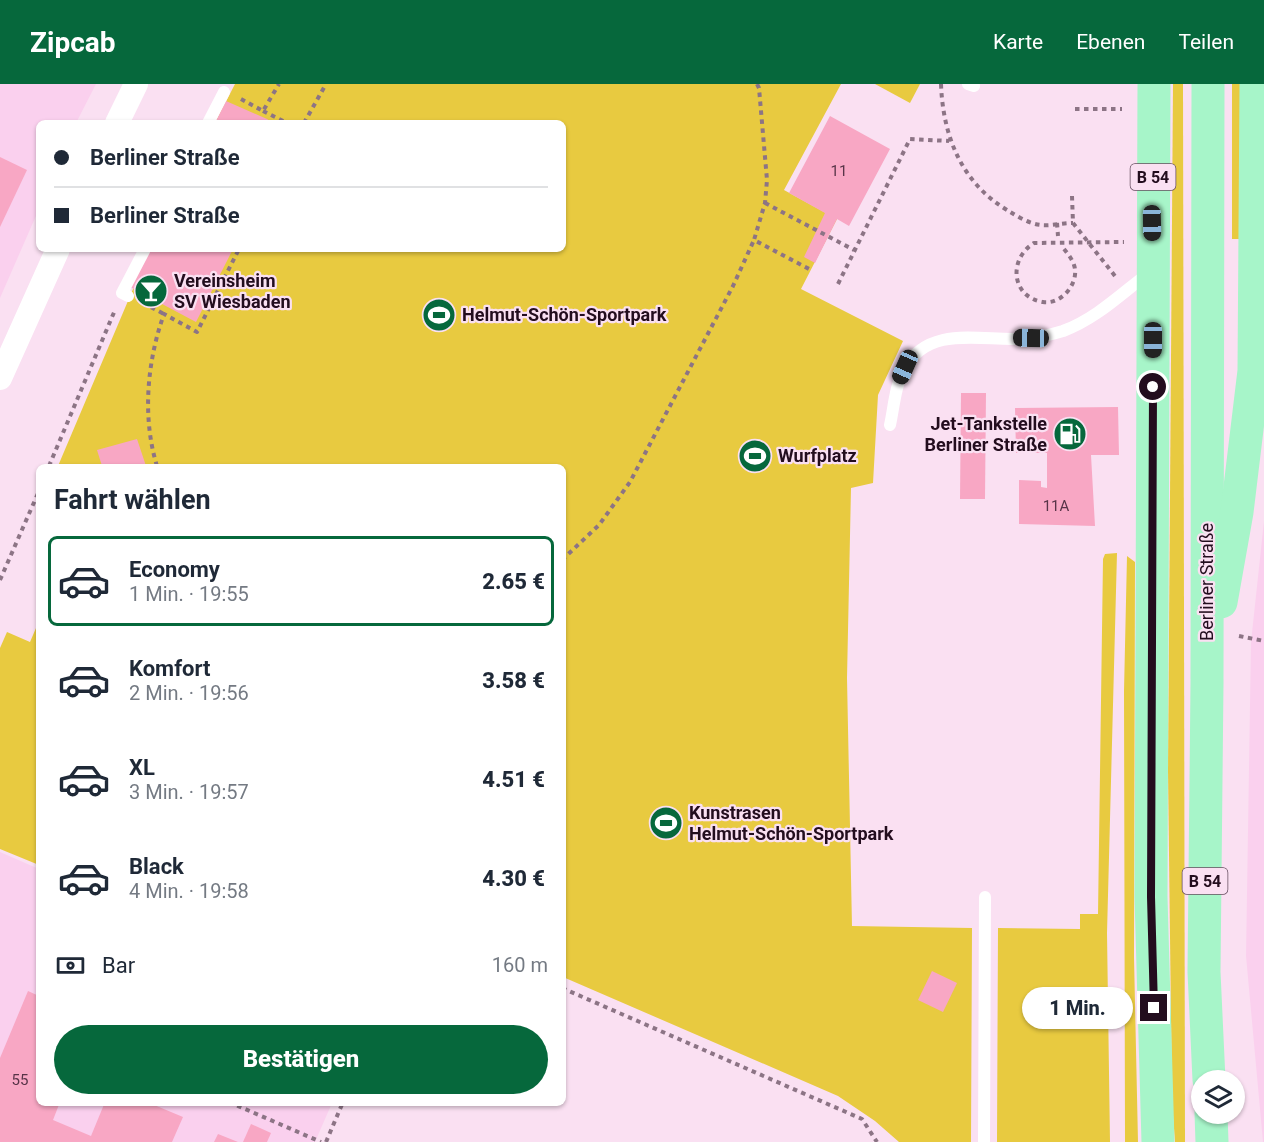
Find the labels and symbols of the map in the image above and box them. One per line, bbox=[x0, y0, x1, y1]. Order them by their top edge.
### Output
house number: 11 bbox=[831, 162, 847, 180]
road number: B 54 bbox=[1130, 164, 1176, 190]
car bbox=[1143, 205, 1161, 241]
place label: Vereinsheim SV Wiesbaden bbox=[174, 270, 291, 312]
bar icon: Vereinsheim SV Wiesbaden bbox=[133, 273, 169, 309]
sports icon: Helmut-Schön-Sportpark bbox=[421, 297, 457, 333]
place label: Helmut-Schön-Sportpark bbox=[462, 304, 667, 325]
car bbox=[1144, 322, 1162, 358]
car bbox=[1013, 329, 1049, 347]
car bbox=[889, 347, 921, 387]
route start bbox=[1139, 373, 1166, 400]
place label: Jet-Tankstelle Berliner Straße bbox=[925, 413, 1047, 455]
fuel station icon: Jet-Tankstelle Berliner Straße bbox=[1052, 416, 1088, 452]
sports icon: Wurfplatz bbox=[737, 438, 773, 474]
place label: Wurfplatz bbox=[778, 445, 857, 466]
house number: 11A bbox=[1043, 497, 1070, 515]
street label: Berliner Straße bbox=[1196, 523, 1217, 641]
place label: Kunstrasen Helmut-Schön-Sportpark bbox=[689, 802, 894, 844]
sports icon: Kunstrasen Helmut-Schön-Sportpark bbox=[648, 805, 684, 841]
road number: B 54 bbox=[1182, 868, 1228, 894]
callout: 1 Min. bbox=[1022, 987, 1133, 1029]
route end bbox=[1140, 994, 1167, 1021]
house number: 55 bbox=[12, 1071, 28, 1089]

